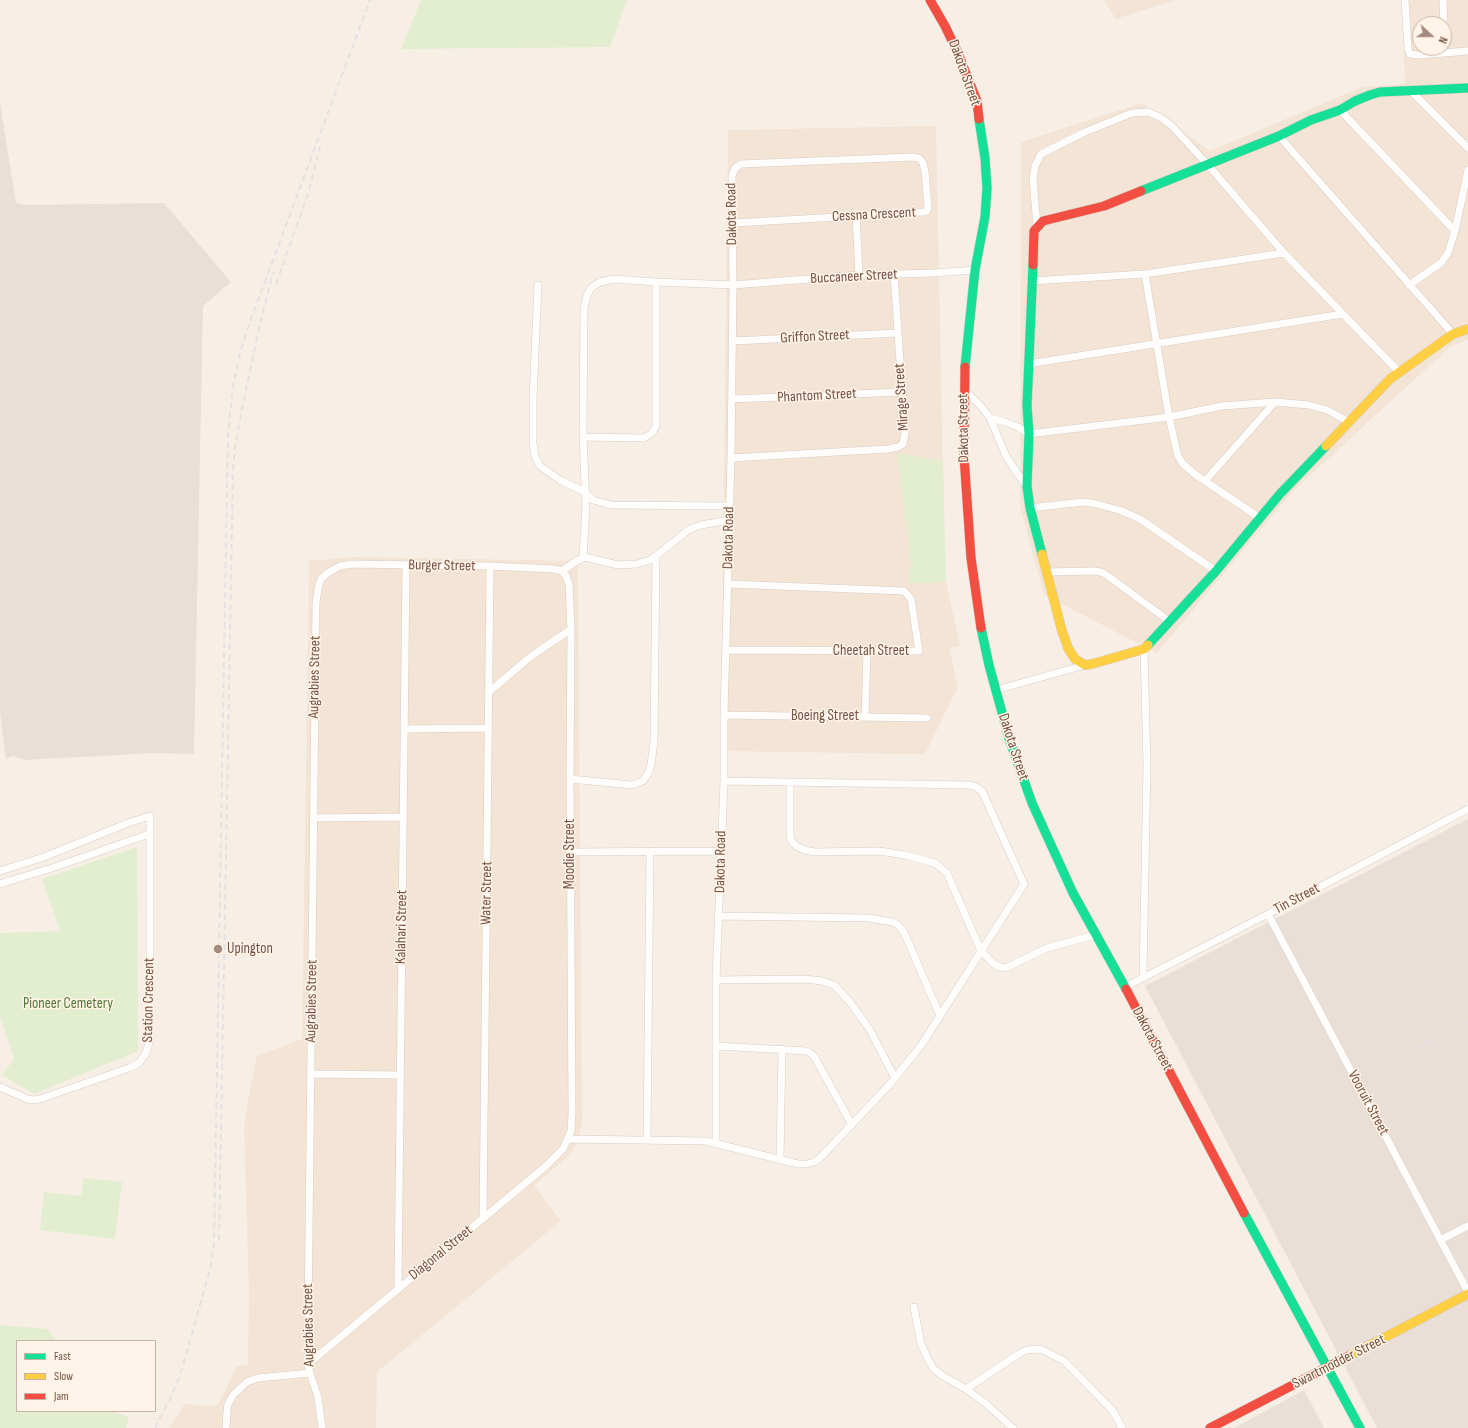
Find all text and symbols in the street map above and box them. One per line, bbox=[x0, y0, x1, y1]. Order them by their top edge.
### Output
north arrow bbox=[1412, 16, 1452, 56]
text: N bbox=[1436, 35, 1450, 45]
street label: Dakota Street bbox=[944, 37, 984, 109]
street label: Dakota Road bbox=[722, 183, 742, 245]
street label: Cessna Crescent bbox=[832, 204, 916, 226]
street label: Buccaneer Street bbox=[810, 266, 898, 288]
street label: Griffon Street bbox=[780, 326, 850, 348]
street label: Mirage Street bbox=[891, 363, 913, 431]
street label: Phantom Street bbox=[777, 385, 857, 407]
street label: Dakota Street bbox=[954, 393, 974, 463]
street label: Dakota Road bbox=[719, 507, 739, 569]
street label: Burger Street bbox=[408, 556, 476, 576]
street label: Augrabies Street bbox=[305, 635, 325, 719]
street label: Cheetah Street bbox=[833, 642, 909, 660]
street label: Boeing Street bbox=[791, 707, 859, 725]
street label: Dakota Street bbox=[994, 711, 1032, 783]
street label: Moodie Street bbox=[561, 819, 579, 889]
street label: Dakota Road bbox=[711, 831, 731, 893]
street label: Water Street bbox=[477, 861, 497, 925]
street label: Tin Street bbox=[1271, 879, 1323, 919]
street label: Kalahari Street bbox=[392, 890, 412, 964]
place label: Upington bbox=[227, 940, 273, 958]
marker: Upington bbox=[212, 943, 224, 955]
street label: Station Crescent bbox=[139, 957, 159, 1043]
street label: Augrabies Street bbox=[302, 959, 322, 1043]
park label: Pioneer Cemetery bbox=[23, 995, 113, 1013]
street label: Dakota Street bbox=[1128, 1004, 1176, 1074]
street label: Vooruit Street bbox=[1343, 1068, 1393, 1138]
street label: Diagonal Street bbox=[405, 1222, 477, 1284]
street label: Augrabies Street bbox=[299, 1283, 319, 1367]
street label: Swartmodder Street bbox=[1289, 1331, 1389, 1393]
legend bbox=[16, 1340, 156, 1412]
text: Fast bbox=[54, 1349, 71, 1364]
text: Slow bbox=[54, 1369, 73, 1384]
text: Jam bbox=[54, 1389, 69, 1404]

